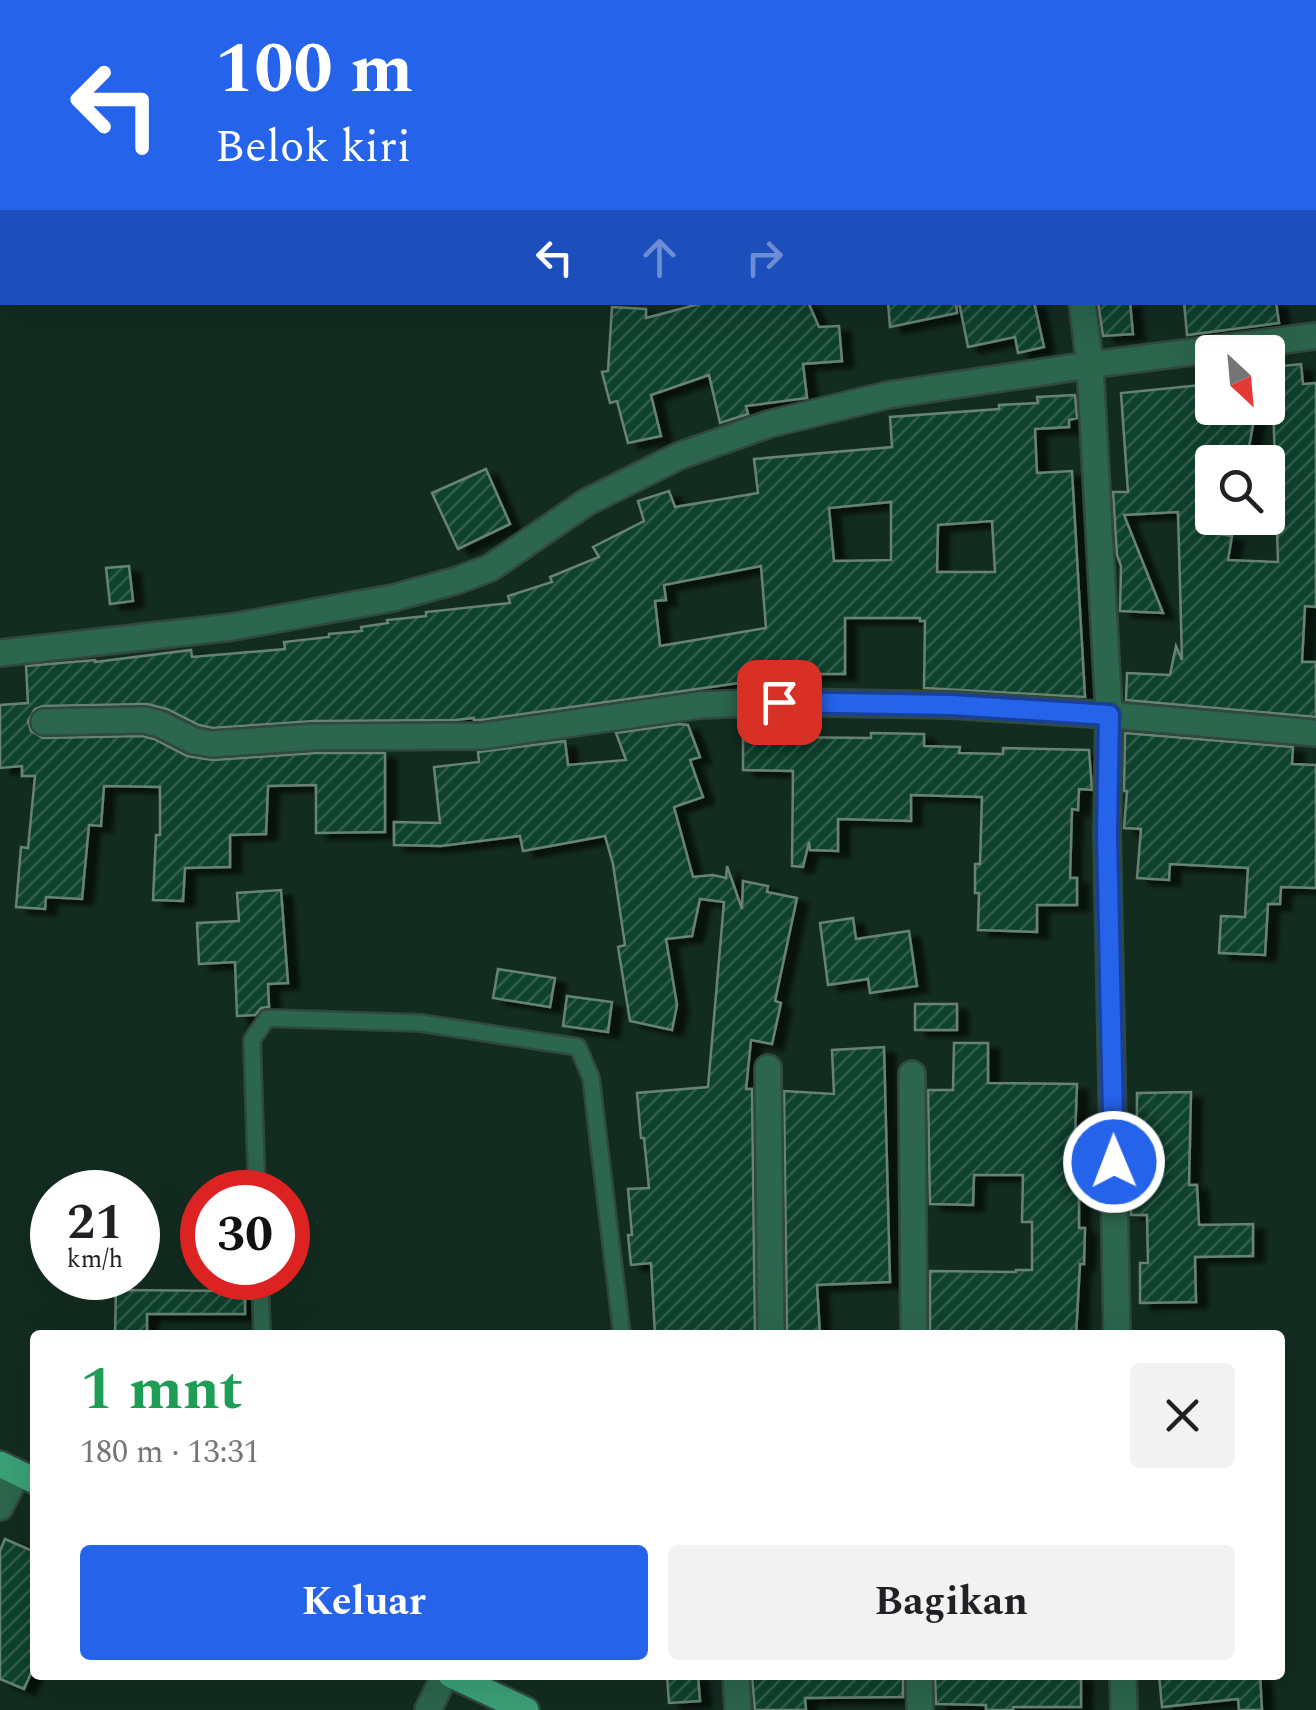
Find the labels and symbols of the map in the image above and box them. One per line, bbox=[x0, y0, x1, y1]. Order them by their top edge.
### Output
north arrow bbox=[1195, 335, 1285, 425]
pin bbox=[737, 660, 822, 745]
position arrow bbox=[1062, 1110, 1166, 1214]
speed limit sign: 30 bbox=[180, 1170, 310, 1300]

